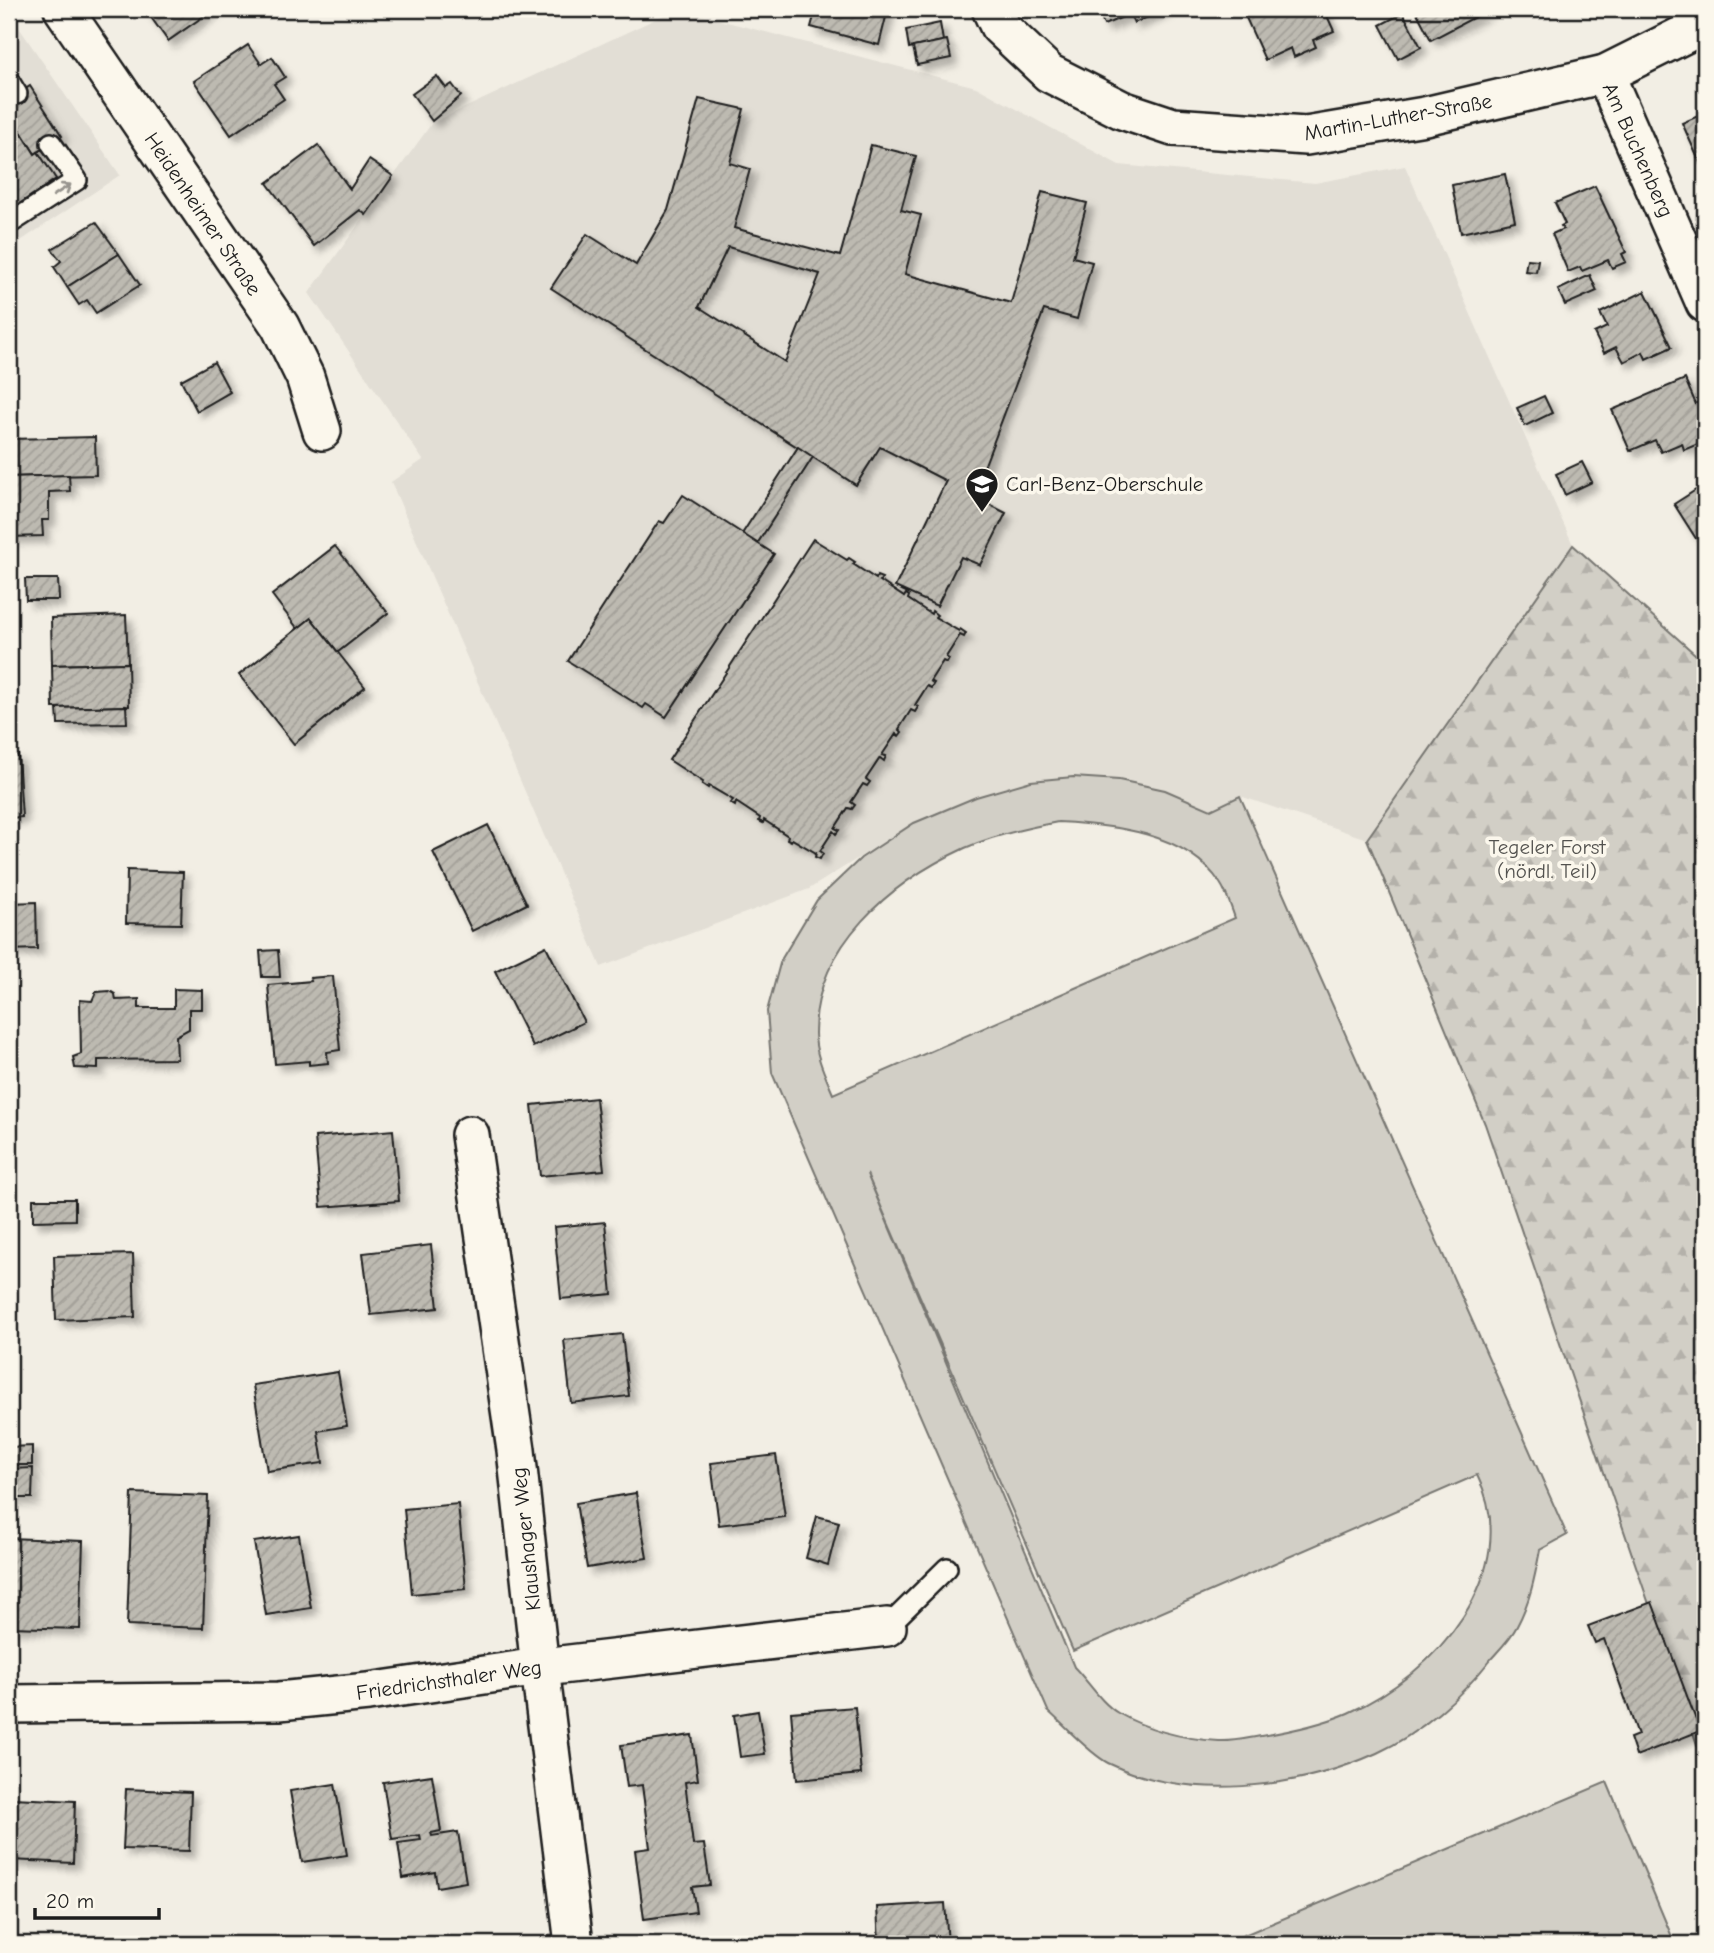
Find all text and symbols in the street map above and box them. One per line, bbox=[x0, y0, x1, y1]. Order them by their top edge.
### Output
street label: Am Buchenberg bbox=[1598, 79, 1678, 221]
street label: Martin-Luther-Straße bbox=[1302, 89, 1494, 145]
street label: Heidenheimer Straße bbox=[140, 128, 266, 300]
one-way arrow bbox=[51, 182, 71, 196]
school or university icon: Carl-Benz-Oberschule bbox=[963, 465, 1001, 514]
place label: Carl-Benz-Oberschule bbox=[1006, 472, 1203, 496]
park label: Tegeler Forst (nördl. Teil) bbox=[1488, 835, 1607, 883]
street label: Klaushager Weg bbox=[507, 1466, 545, 1612]
street label: Friedrichsthaler Weg bbox=[355, 1655, 543, 1705]
scale bar bbox=[35, 1876, 159, 1920]
text: 20 m bbox=[46, 1889, 94, 1913]

